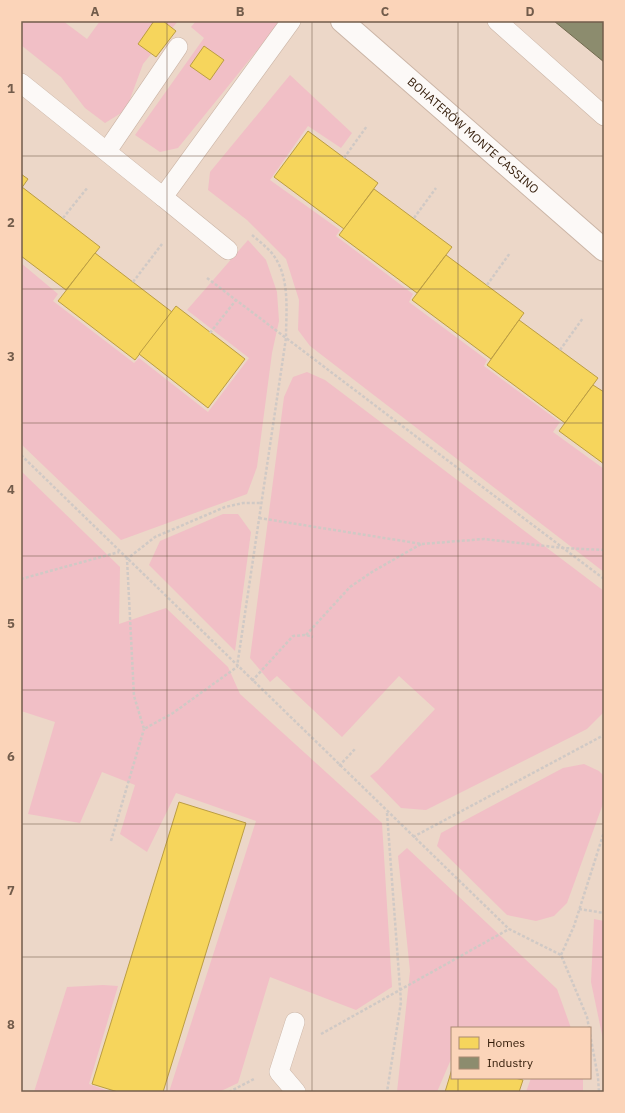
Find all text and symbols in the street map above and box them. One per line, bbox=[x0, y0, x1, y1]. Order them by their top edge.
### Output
text: A bbox=[91, 3, 100, 20]
text: B bbox=[236, 3, 245, 20]
text: C bbox=[381, 3, 390, 20]
text: D bbox=[525, 3, 535, 20]
street label: BOHATERÓW MONTE CASSINO bbox=[405, 74, 542, 197]
text: 1 bbox=[7, 80, 15, 97]
text: 2 bbox=[7, 214, 15, 231]
text: 3 bbox=[7, 348, 15, 365]
text: 4 bbox=[7, 481, 15, 498]
text: 5 bbox=[7, 615, 15, 632]
text: 6 bbox=[7, 748, 15, 765]
text: 7 bbox=[7, 882, 15, 899]
text: 8 bbox=[7, 1016, 15, 1033]
legend bbox=[451, 1027, 591, 1079]
text: Homes bbox=[487, 1035, 525, 1050]
text: Industry bbox=[487, 1055, 533, 1070]

